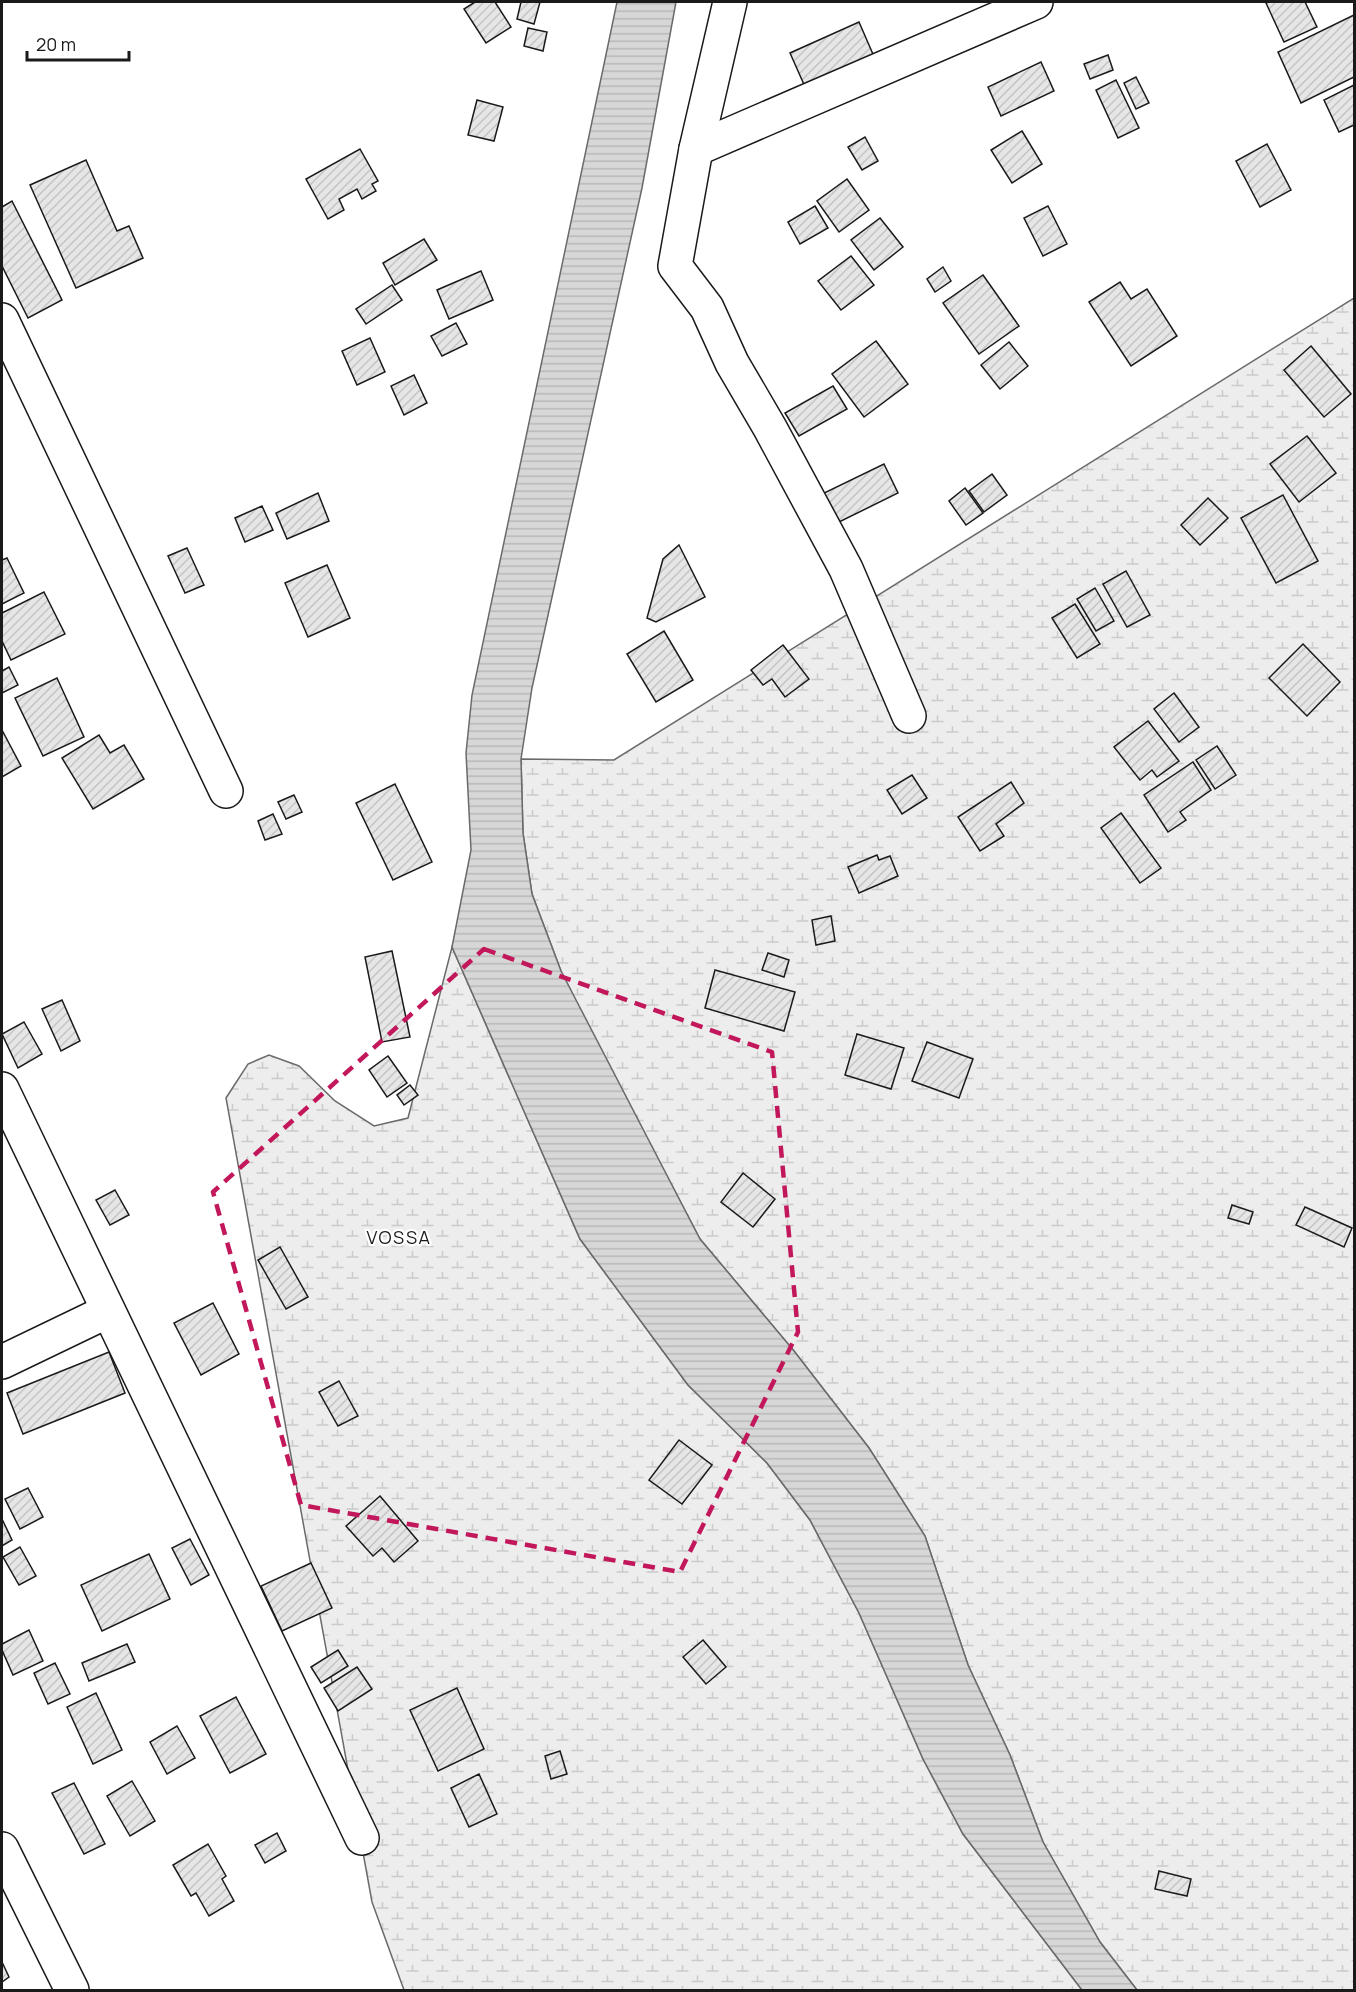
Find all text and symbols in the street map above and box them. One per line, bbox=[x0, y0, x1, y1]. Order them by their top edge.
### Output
scale bar bbox=[27, 24, 129, 62]
text: 20 m bbox=[36, 32, 76, 56]
district label: VOSSA bbox=[367, 1225, 431, 1249]

